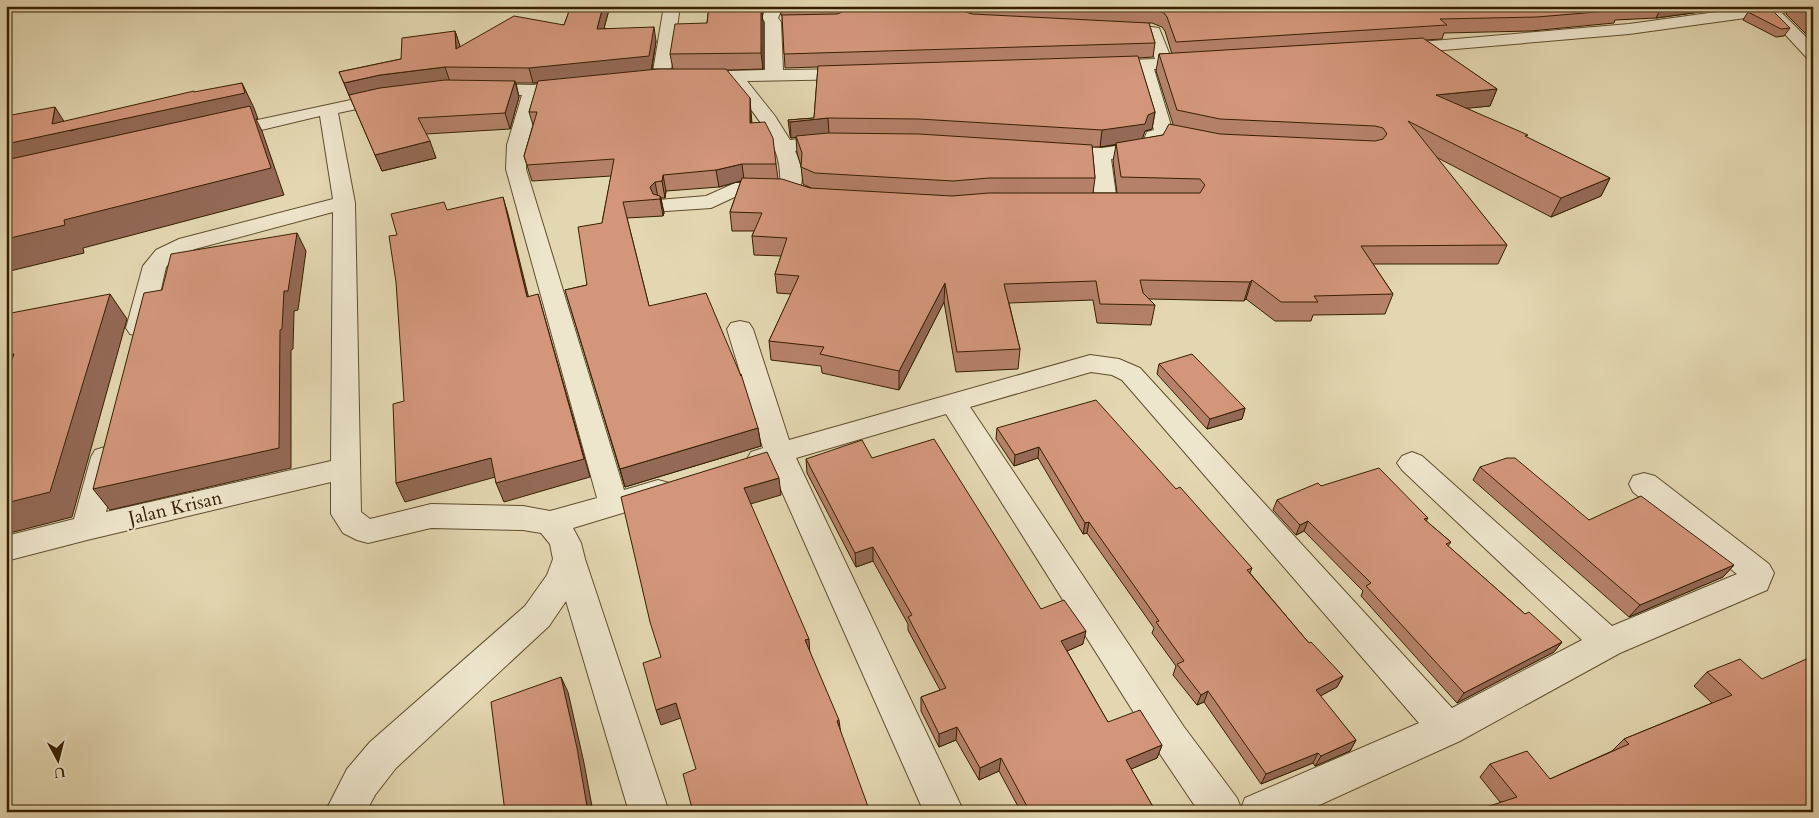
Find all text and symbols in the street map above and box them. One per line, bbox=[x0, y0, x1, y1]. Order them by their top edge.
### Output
street label: Jalan Krisan bbox=[123, 485, 225, 532]
north arrow bbox=[32, 736, 82, 786]
text: U bbox=[52, 762, 66, 783]

